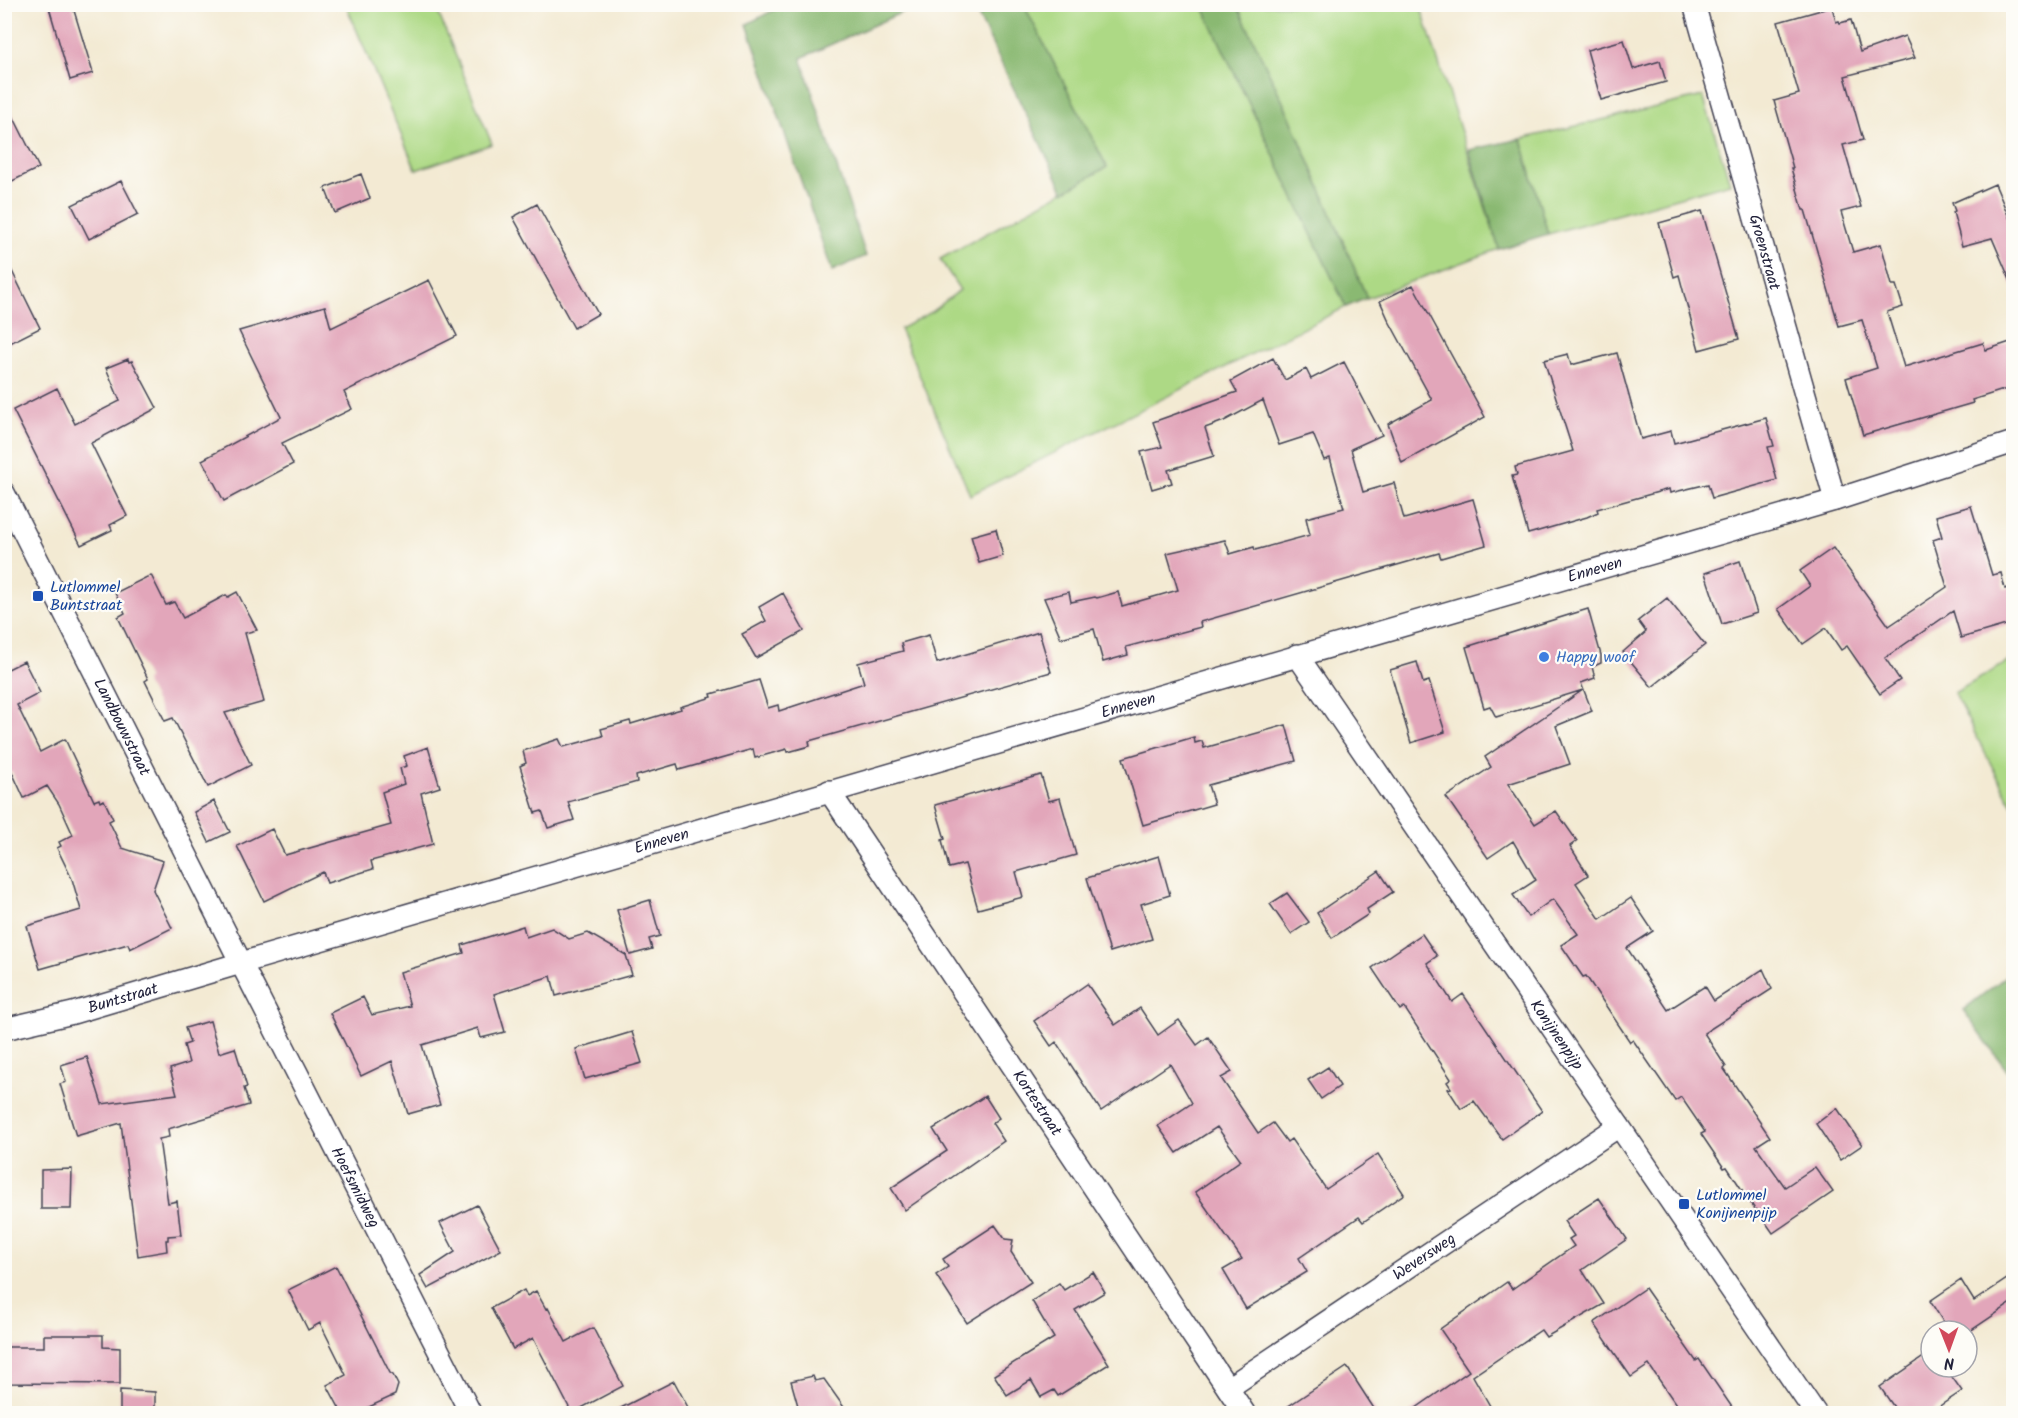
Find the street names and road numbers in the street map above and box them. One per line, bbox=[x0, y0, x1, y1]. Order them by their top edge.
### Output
street label: Groenstraat bbox=[1742, 211, 1787, 294]
street label: Enneven bbox=[1564, 550, 1625, 590]
street label: Landbouwstraat bbox=[87, 674, 157, 781]
street label: Enneven bbox=[1098, 685, 1159, 725]
street label: Enneven bbox=[631, 821, 692, 861]
street label: Buntstraat bbox=[85, 976, 162, 1020]
street label: Konijnenpijp bbox=[1524, 994, 1590, 1075]
street label: Kortestraat bbox=[1006, 1065, 1069, 1142]
street label: Hoefsmidweg bbox=[324, 1142, 386, 1232]
street label: Weversweg bbox=[1387, 1226, 1461, 1287]

